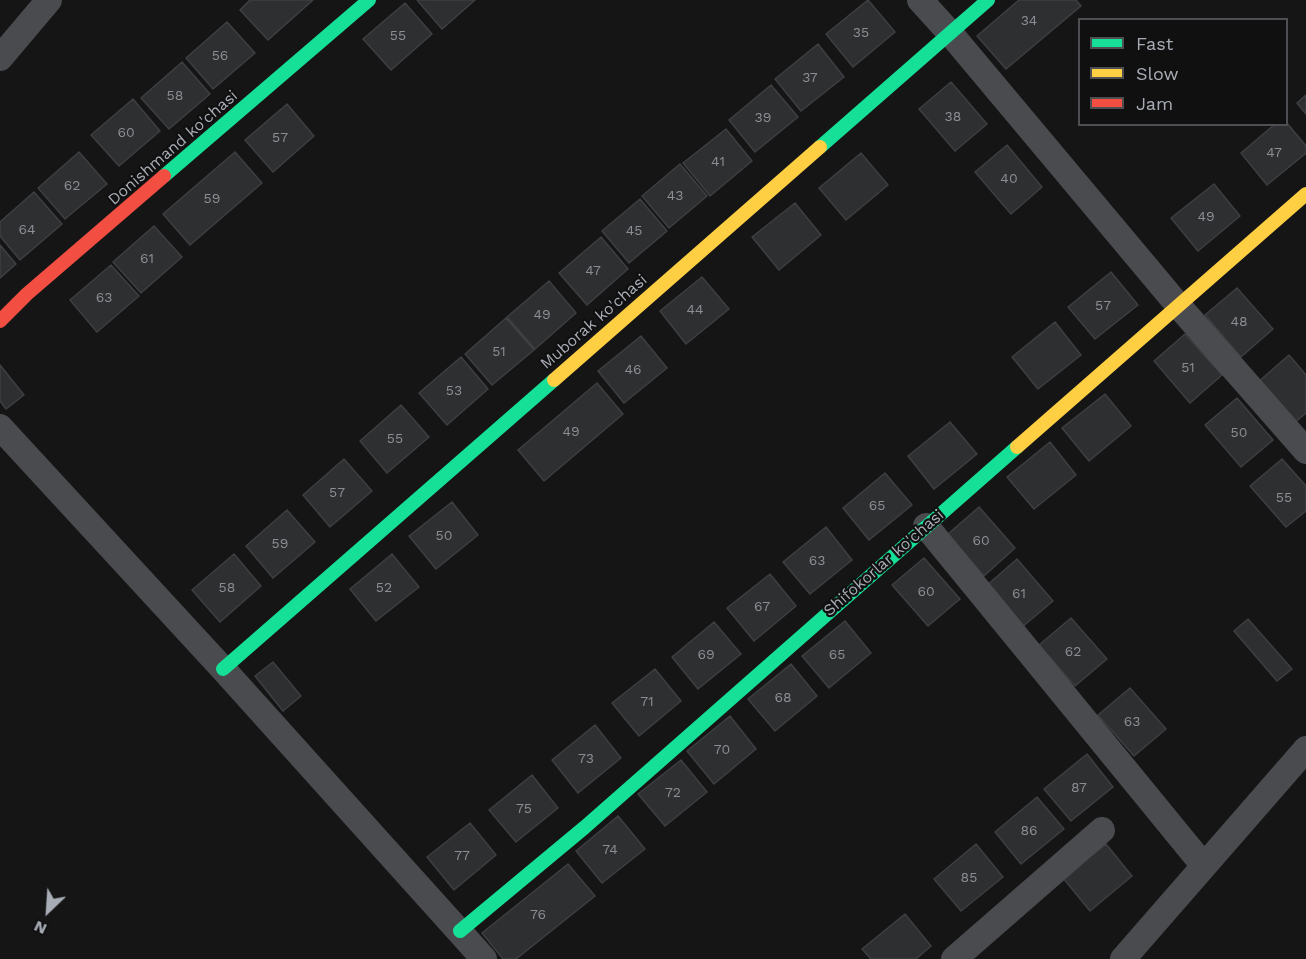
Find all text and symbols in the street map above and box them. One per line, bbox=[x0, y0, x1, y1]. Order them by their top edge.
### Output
house number: 34 bbox=[1021, 13, 1037, 29]
legend bbox=[1078, 18, 1288, 126]
house number: 35 bbox=[853, 25, 869, 41]
house number: 55 bbox=[390, 28, 406, 44]
text: Fast bbox=[1136, 33, 1173, 54]
house number: 56 bbox=[212, 48, 228, 64]
text: Slow bbox=[1136, 63, 1179, 84]
house number: 37 bbox=[802, 70, 818, 86]
street label: Donishmand ko'chasi bbox=[104, 86, 242, 210]
house number: 58 bbox=[167, 88, 183, 104]
text: Jam bbox=[1136, 93, 1173, 114]
house number: 38 bbox=[945, 109, 961, 125]
house number: 39 bbox=[755, 110, 771, 126]
house number: 60 bbox=[117, 125, 135, 141]
house number: 57 bbox=[272, 130, 288, 146]
house number: 47 bbox=[1266, 145, 1282, 161]
house number: 41 bbox=[711, 154, 725, 170]
house number: 40 bbox=[1000, 171, 1018, 187]
house number: 62 bbox=[64, 178, 80, 194]
house number: 43 bbox=[667, 188, 683, 204]
house number: 59 bbox=[204, 191, 220, 207]
house number: 49 bbox=[1197, 209, 1215, 225]
house number: 64 bbox=[18, 222, 36, 238]
house number: 45 bbox=[626, 223, 642, 239]
house number: 61 bbox=[140, 251, 154, 267]
house number: 47 bbox=[585, 263, 601, 279]
street label: Muborak ko'chasi bbox=[537, 270, 651, 374]
house number: 63 bbox=[96, 290, 112, 306]
house number: 57 bbox=[1095, 298, 1111, 314]
house number: 44 bbox=[686, 302, 704, 318]
house number: 49 bbox=[533, 307, 551, 323]
house number: 48 bbox=[1230, 314, 1248, 330]
house number: 51 bbox=[492, 344, 506, 360]
house number: 51 bbox=[1181, 360, 1195, 376]
house number: 46 bbox=[624, 362, 642, 378]
house number: 53 bbox=[446, 383, 462, 399]
house number: 49 bbox=[562, 424, 580, 440]
house number: 50 bbox=[1231, 425, 1247, 441]
house number: 55 bbox=[387, 431, 403, 447]
house number: 57 bbox=[329, 485, 345, 501]
house number: 55 bbox=[1276, 490, 1292, 506]
house number: 65 bbox=[869, 498, 885, 514]
street label: Shifokorlar ko'chasi bbox=[820, 506, 948, 620]
house number: 50 bbox=[436, 528, 452, 544]
house number: 60 bbox=[972, 533, 990, 549]
house number: 59 bbox=[272, 536, 288, 552]
house number: 63 bbox=[809, 553, 825, 569]
house number: 58 bbox=[219, 580, 235, 596]
house number: 52 bbox=[376, 580, 392, 596]
house number: 60 bbox=[917, 584, 935, 600]
house number: 61 bbox=[1012, 586, 1026, 602]
house number: 67 bbox=[754, 599, 770, 615]
house number: 62 bbox=[1065, 644, 1081, 660]
house number: 69 bbox=[697, 647, 715, 663]
house number: 65 bbox=[829, 647, 845, 663]
house number: 68 bbox=[774, 690, 792, 706]
house number: 71 bbox=[640, 694, 654, 710]
house number: 63 bbox=[1124, 714, 1140, 730]
house number: 70 bbox=[714, 742, 730, 758]
house number: 73 bbox=[578, 751, 594, 767]
house number: 87 bbox=[1071, 780, 1087, 796]
house number: 72 bbox=[665, 785, 681, 801]
house number: 75 bbox=[516, 801, 532, 817]
house number: 86 bbox=[1020, 823, 1038, 839]
house number: 74 bbox=[602, 842, 618, 858]
house number: 77 bbox=[454, 848, 470, 864]
house number: 85 bbox=[961, 870, 977, 886]
north arrow bbox=[18, 881, 78, 941]
house number: 76 bbox=[530, 907, 546, 923]
text: N bbox=[31, 917, 50, 939]

